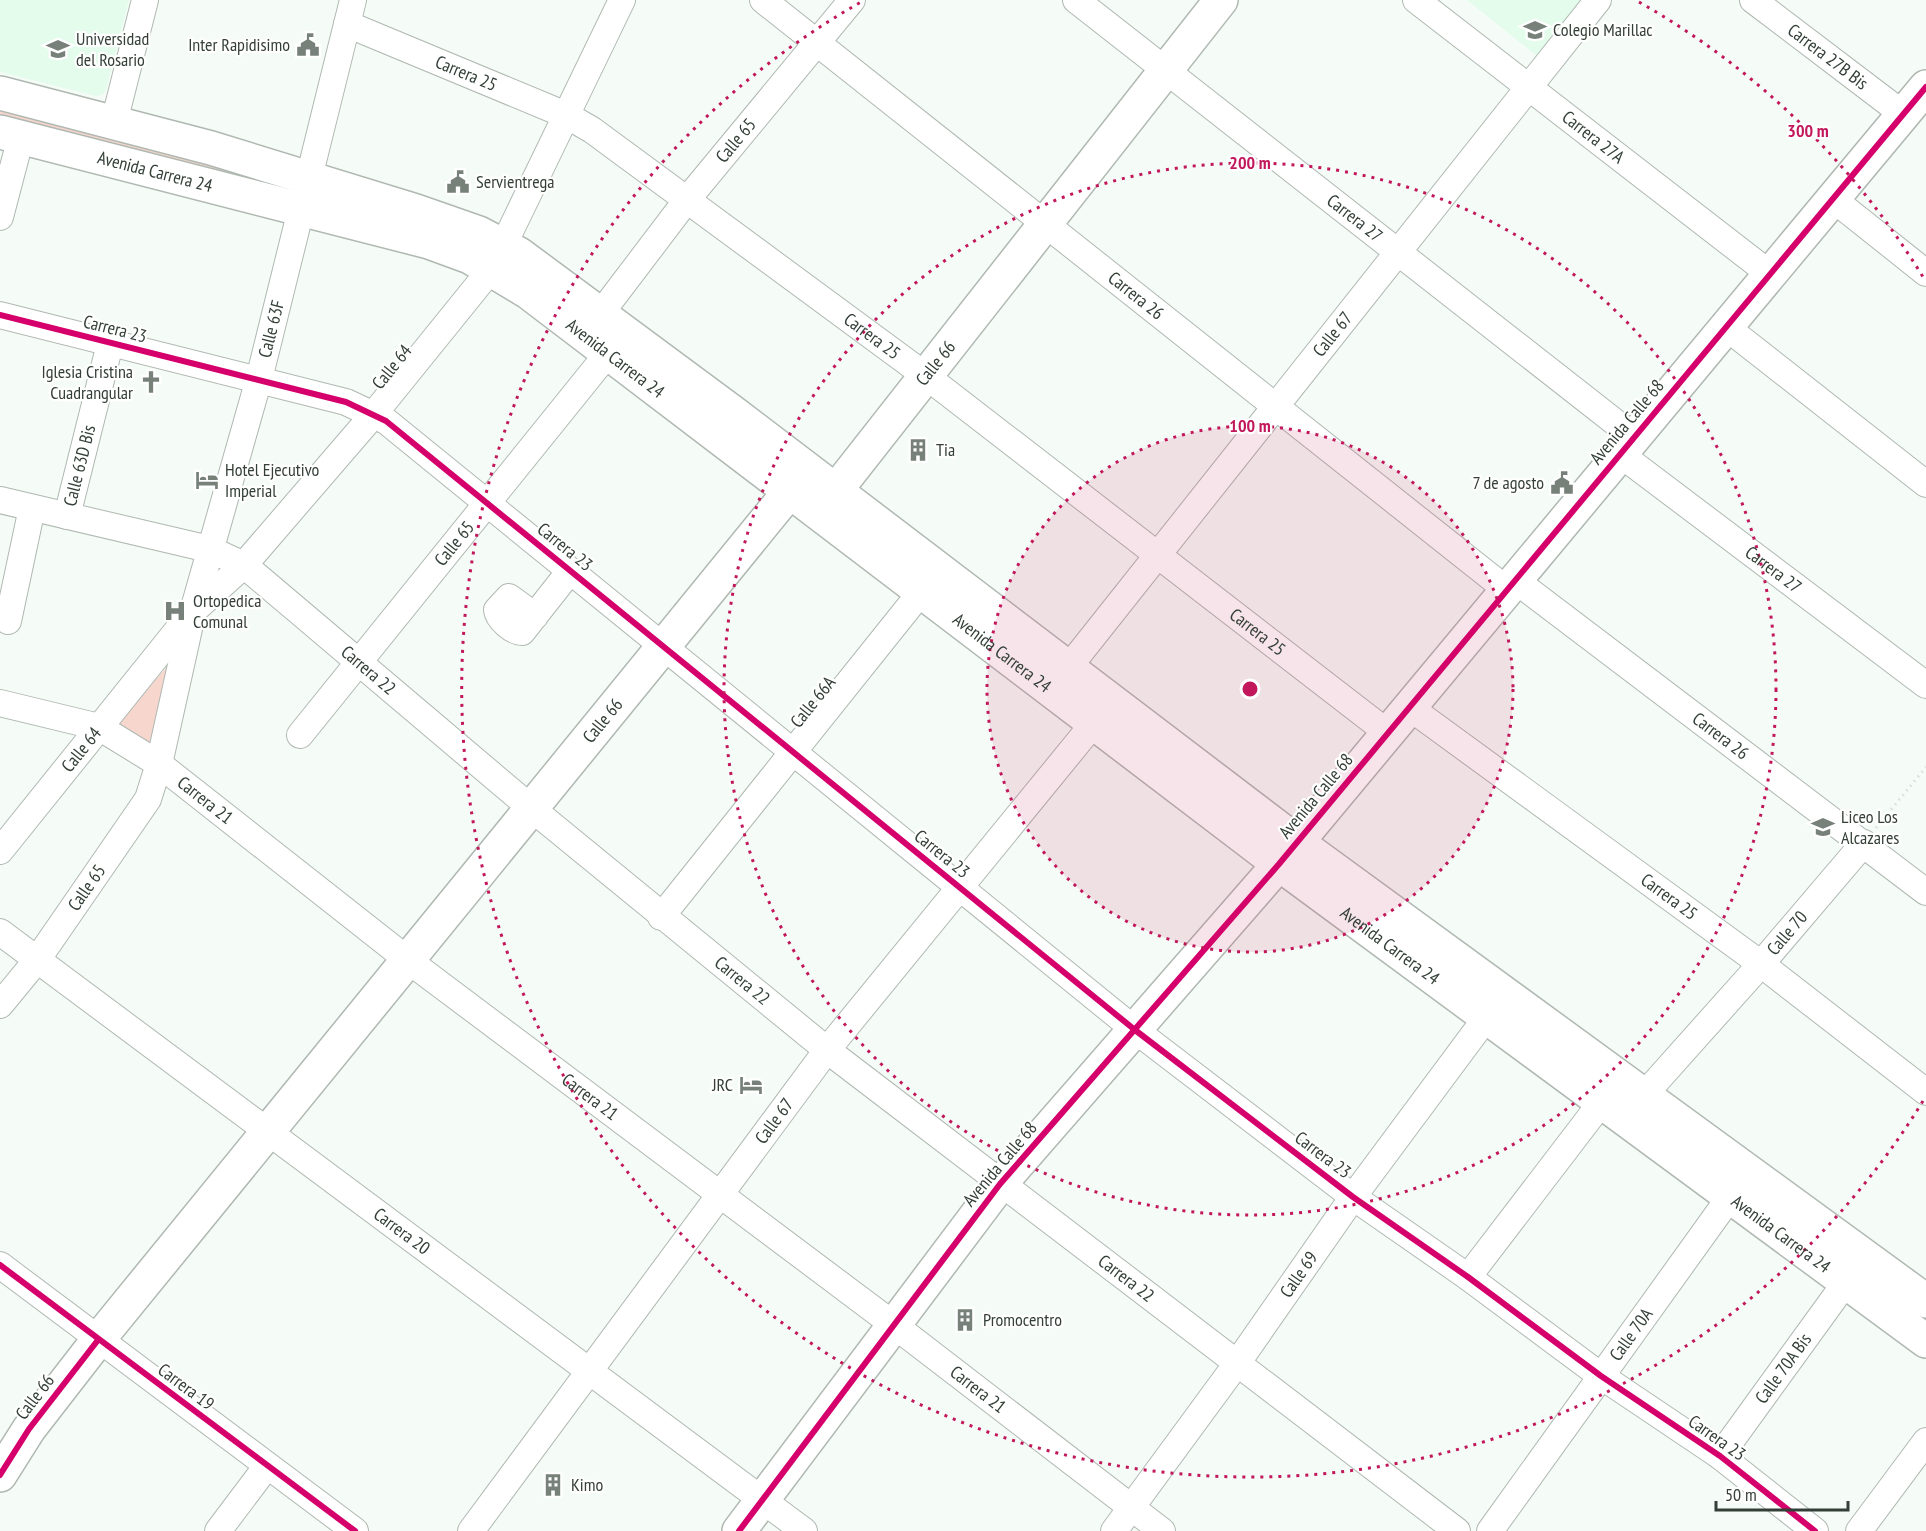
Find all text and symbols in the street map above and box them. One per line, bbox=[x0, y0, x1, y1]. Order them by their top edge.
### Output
school or university icon: Colegio Marillac bbox=[1522, 17, 1548, 43]
place label: Colegio Marillac bbox=[1553, 18, 1653, 41]
street label: Carrera 27B Bis bbox=[1783, 18, 1873, 95]
place label: Universidad del Rosario bbox=[76, 27, 149, 71]
public building icon: Inter Rapidisimo bbox=[295, 32, 321, 58]
place label: Inter Rapidisimo bbox=[188, 33, 290, 56]
school or university icon: Universidad del Rosario bbox=[45, 36, 71, 62]
street label: Carrera 25 bbox=[432, 50, 501, 96]
street label: Carrera 27A bbox=[1558, 105, 1630, 168]
street label: Calle 65 bbox=[710, 113, 761, 167]
text: 300 m bbox=[1787, 119, 1829, 142]
street label: Avenida Carrera 24 bbox=[95, 145, 215, 197]
text: 200 m bbox=[1229, 151, 1271, 174]
public building icon: Servientrega bbox=[445, 169, 471, 195]
place label: Servientrega bbox=[476, 170, 554, 193]
street label: Carrera 27 bbox=[1322, 189, 1388, 247]
street label: Carrera 26 bbox=[1104, 266, 1169, 324]
street label: Calle 63F bbox=[253, 298, 289, 360]
street label: Carrera 25 bbox=[839, 307, 905, 364]
street label: Calle 67 bbox=[1307, 307, 1357, 361]
street label: Carrera 23 bbox=[81, 310, 149, 347]
street label: Avenida Carrera 24 bbox=[562, 313, 669, 403]
street label: Calle 66 bbox=[910, 336, 960, 390]
street label: Calle 64 bbox=[367, 340, 417, 394]
place label: Iglesia Cristina Cuadrangular bbox=[42, 360, 133, 404]
church icon: Iglesia Cristina Cuadrangular bbox=[138, 369, 164, 395]
street label: Avenida Calle 68 bbox=[1584, 374, 1669, 469]
text: 100 m bbox=[1229, 414, 1271, 437]
street label: Calle 63D Bis bbox=[58, 422, 100, 508]
building icon: Tia bbox=[905, 437, 931, 463]
place label: Tia bbox=[936, 438, 955, 461]
place label: Hotel Ejecutivo Imperial bbox=[225, 458, 320, 502]
hotel icon: Hotel Ejecutivo Imperial bbox=[194, 467, 220, 493]
public building icon: 7 de agosto bbox=[1549, 470, 1575, 496]
place label: 7 de agosto bbox=[1472, 471, 1544, 494]
street label: Calle 65 bbox=[429, 516, 479, 570]
street label: Carrera 23 bbox=[533, 517, 598, 576]
street label: Carrera 27 bbox=[1741, 541, 1806, 598]
place label: Ortopedica Comunal bbox=[193, 589, 261, 633]
hospital icon: Ortopedica Comunal bbox=[162, 598, 188, 624]
street label: Carrera 25 bbox=[1225, 603, 1291, 661]
street label: Avenida Carrera 24 bbox=[948, 608, 1056, 697]
street label: Carrera 22 bbox=[336, 640, 401, 700]
street label: Calle 66A bbox=[785, 671, 841, 732]
centre of rings bbox=[1240, 679, 1260, 699]
street label: Calle 66 bbox=[577, 693, 627, 747]
street label: Carrera 26 bbox=[1688, 707, 1754, 764]
street label: Calle 64 bbox=[56, 722, 106, 777]
street label: Avenida Calle 68 bbox=[1273, 748, 1358, 843]
street label: Carrera 21 bbox=[173, 771, 238, 829]
place label: Liceo Los Alcazares bbox=[1841, 805, 1899, 849]
school or university icon: Liceo Los Alcazares bbox=[1810, 814, 1836, 840]
street label: Carrera 23 bbox=[910, 824, 975, 883]
street label: Calle 65 bbox=[62, 860, 110, 915]
street label: Carrera 25 bbox=[1636, 868, 1702, 925]
street label: Avenida Carrera 24 bbox=[1336, 901, 1444, 990]
street label: Calle 70 bbox=[1761, 906, 1812, 960]
street label: Carrera 22 bbox=[710, 951, 775, 1010]
street label: Carrera 21 bbox=[558, 1068, 623, 1125]
hotel icon: JRC bbox=[738, 1072, 764, 1098]
place label: JRC bbox=[711, 1073, 733, 1096]
street label: Calle 67 bbox=[750, 1093, 798, 1148]
street label: Avenida Calle 68 bbox=[957, 1116, 1042, 1211]
street label: Carrera 23 bbox=[1291, 1126, 1356, 1183]
street label: Avenida Carrera 24 bbox=[1727, 1190, 1836, 1278]
street label: Carrera 20 bbox=[369, 1202, 435, 1259]
street label: Calle 69 bbox=[1274, 1247, 1322, 1302]
street label: Carrera 22 bbox=[1094, 1249, 1159, 1307]
street label: Calle 70A bbox=[1604, 1303, 1658, 1365]
building icon: Promocentro bbox=[952, 1307, 978, 1333]
place label: Promocentro bbox=[983, 1308, 1062, 1331]
street label: Calle 70A Bis bbox=[1750, 1329, 1816, 1408]
street label: Carrera 19 bbox=[154, 1358, 219, 1415]
street label: Carrera 21 bbox=[946, 1360, 1011, 1418]
street label: Calle 66 bbox=[10, 1369, 59, 1424]
street label: Carrera 23 bbox=[1684, 1410, 1750, 1466]
building icon: Kimo bbox=[540, 1472, 566, 1498]
place label: Kimo bbox=[571, 1473, 603, 1496]
scale bar bbox=[1716, 1474, 1848, 1512]
text: 50 m bbox=[1725, 1483, 1757, 1506]

